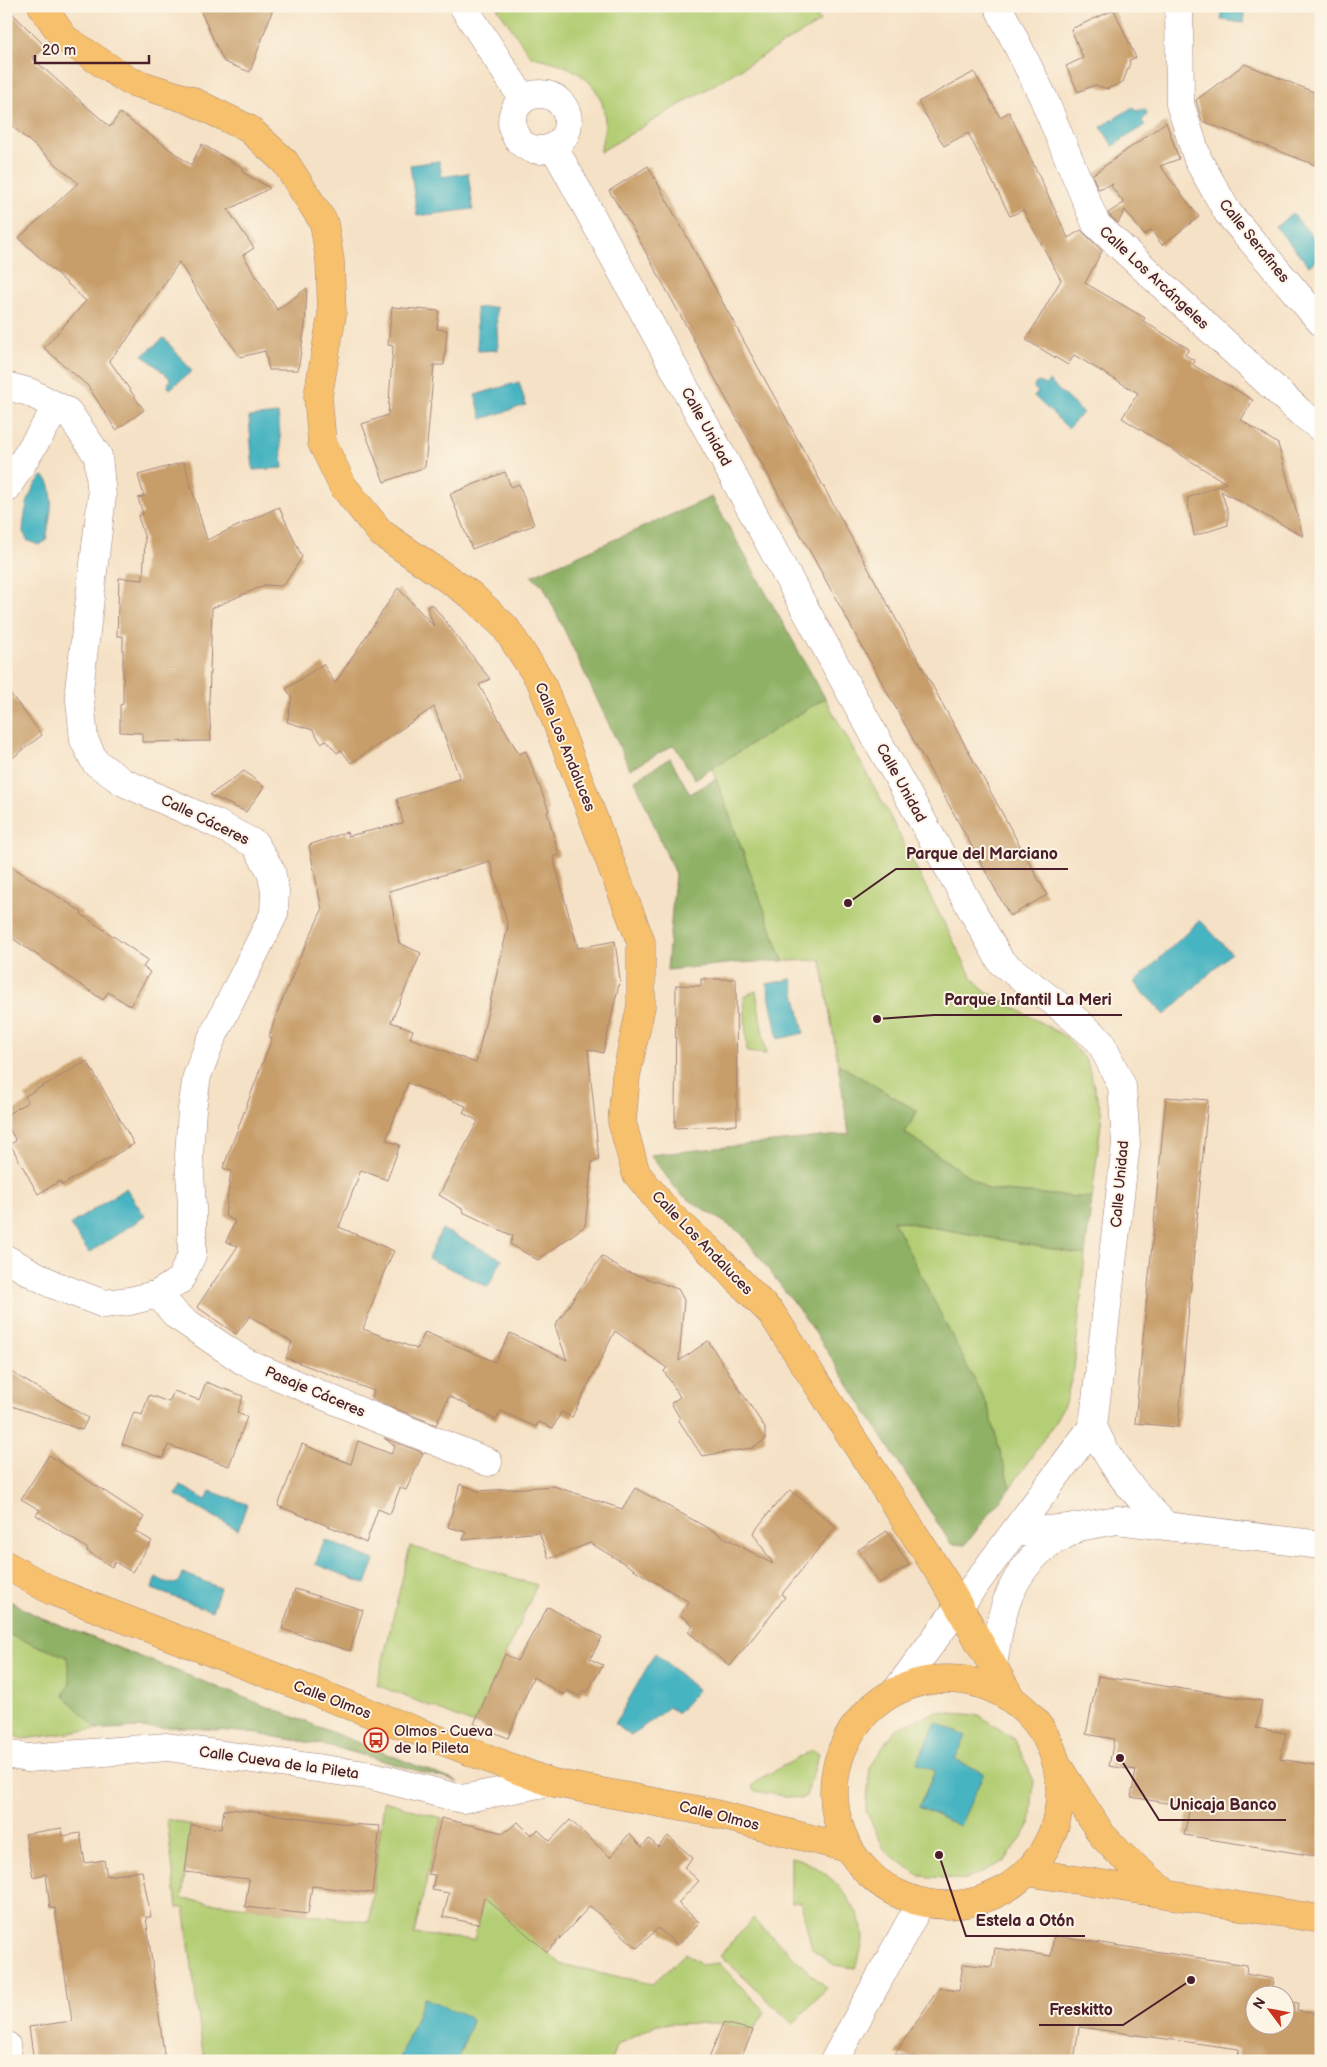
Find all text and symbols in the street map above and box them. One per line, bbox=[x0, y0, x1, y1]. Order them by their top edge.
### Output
scale bar bbox=[35, 32, 149, 64]
text: 20 m bbox=[42, 41, 76, 60]
street label: Calle Serafines bbox=[1215, 195, 1294, 287]
street label: Calle Los Arcángeles bbox=[1095, 222, 1213, 334]
street label: Calle Unidad bbox=[677, 384, 735, 470]
street label: Calle Los Andaluces bbox=[530, 680, 600, 815]
street label: Calle Unidad bbox=[872, 740, 930, 826]
street label: Calle Cáceres bbox=[158, 790, 253, 850]
callout: Parque del Marciano bbox=[896, 838, 1068, 869]
text: Parque del Marciano bbox=[906, 845, 1058, 864]
callout: Parque Infantil La Meri bbox=[934, 984, 1122, 1015]
text: Parque Infantil La Meri bbox=[944, 991, 1112, 1010]
street label: Calle Unidad bbox=[1107, 1140, 1133, 1228]
street label: Calle Los Andaluces bbox=[647, 1187, 757, 1299]
street label: Pasaje Cáceres bbox=[262, 1362, 369, 1422]
street label: Calle Olmos bbox=[290, 1676, 374, 1724]
place label: Olmos - Cueva de la Pileta bbox=[394, 1722, 493, 1758]
bus stop icon: Olmos - Cueva de la Pileta bbox=[363, 1727, 389, 1753]
street label: Calle Cueva de la Pileta bbox=[198, 1742, 360, 1784]
callout: Unicaja Banco bbox=[1159, 1789, 1286, 1820]
text: Unicaja Banco bbox=[1169, 1796, 1277, 1815]
street label: Calle Olmos bbox=[677, 1797, 762, 1835]
callout: Estela a Otón bbox=[966, 1905, 1085, 1936]
text: Estela a Otón bbox=[976, 1912, 1074, 1931]
north arrow bbox=[1244, 1984, 1294, 2034]
callout: Freskitto bbox=[1039, 1994, 1123, 2025]
text: N bbox=[1249, 1994, 1269, 2012]
text: Freskitto bbox=[1049, 2001, 1113, 2020]

